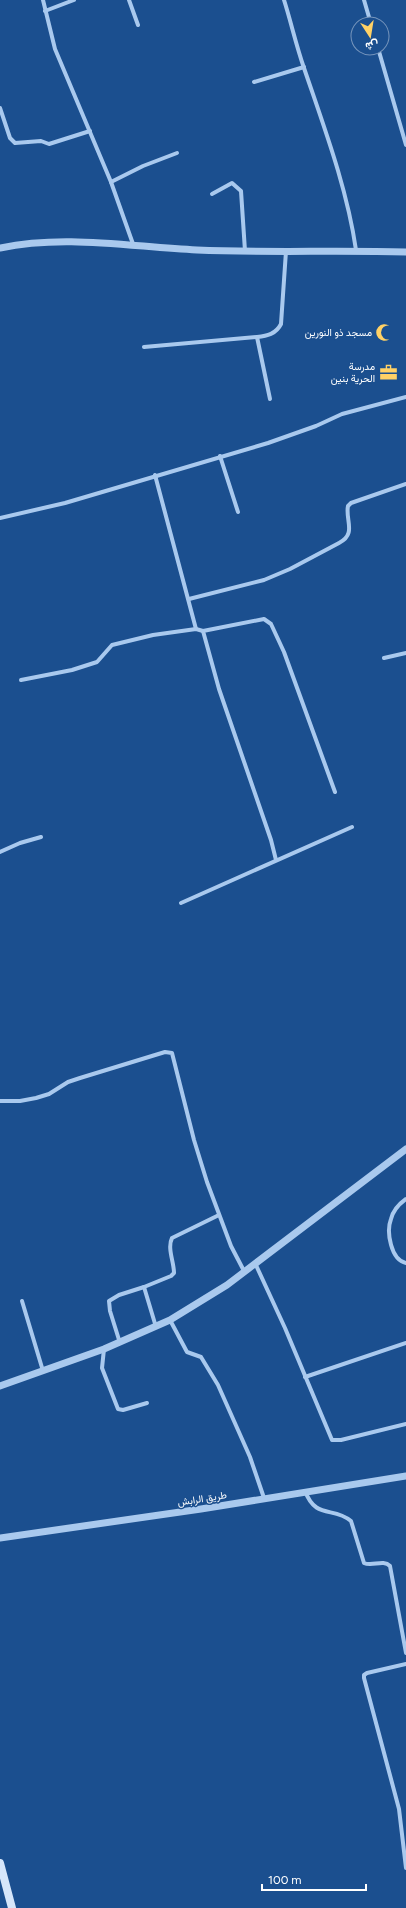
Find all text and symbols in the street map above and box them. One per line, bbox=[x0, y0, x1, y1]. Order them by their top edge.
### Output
north arrow bbox=[350, 16, 390, 56]
text: ش bbox=[364, 38, 380, 53]
mosque icon: مسجد ذو النورين bbox=[375, 322, 395, 342]
place label: مسجد ذو النورين bbox=[305, 326, 372, 339]
place label: مدرسة الحرية بنين bbox=[331, 360, 375, 385]
office icon: مدرسة الحرية بنين bbox=[378, 362, 398, 382]
street label: طريق الرابش bbox=[177, 1488, 228, 1509]
scale bar bbox=[262, 1866, 366, 1892]
text: 100 m bbox=[268, 1873, 302, 1887]

